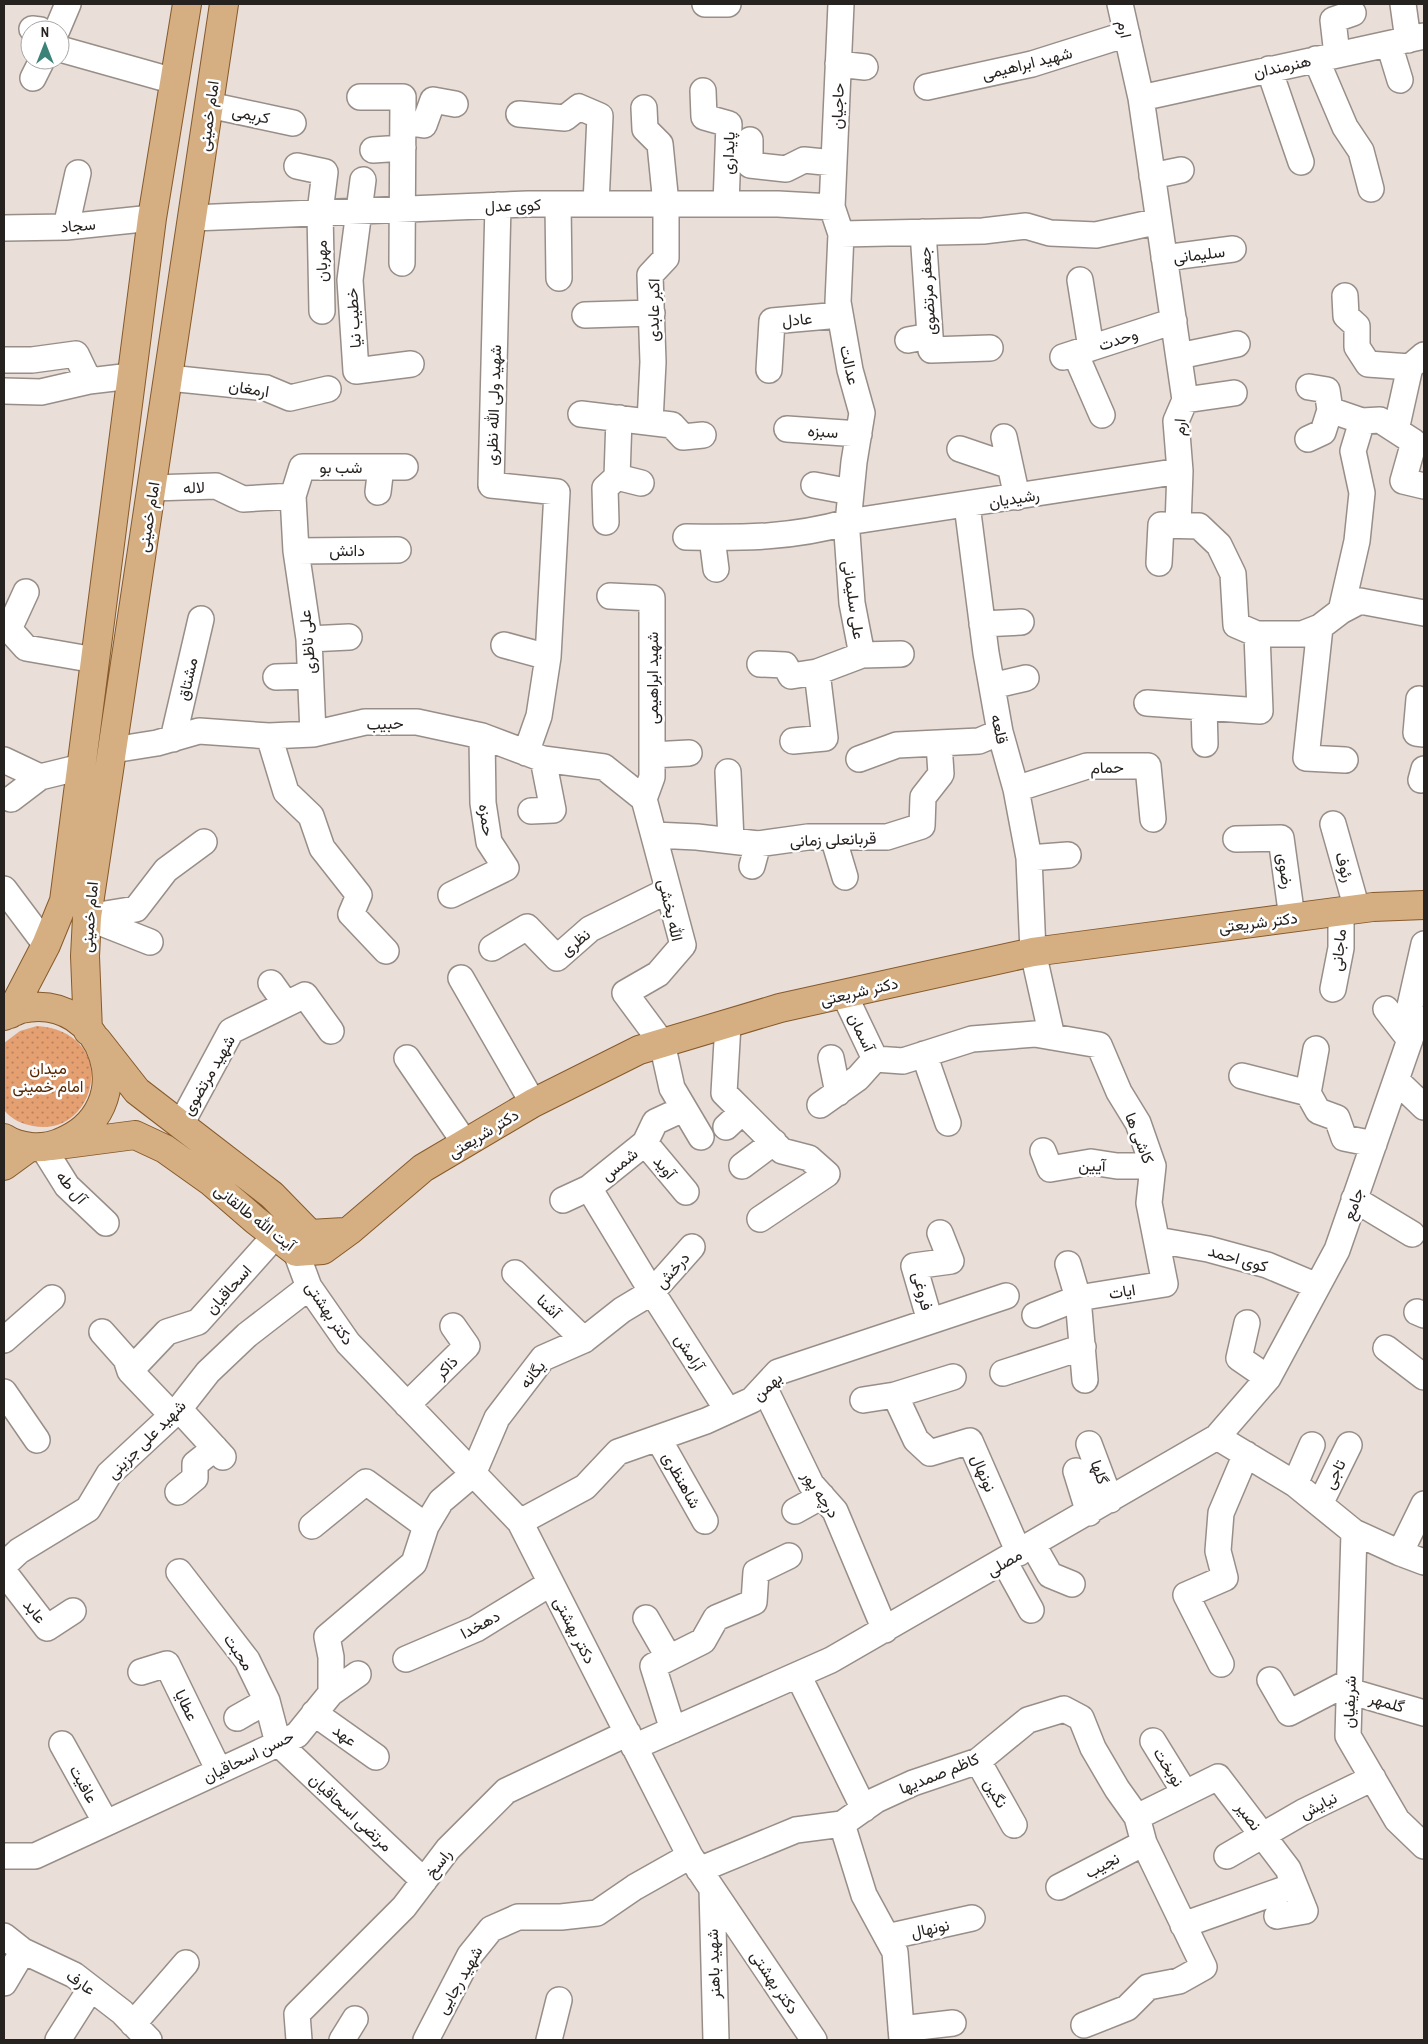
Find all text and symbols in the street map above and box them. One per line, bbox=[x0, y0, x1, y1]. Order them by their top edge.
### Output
street label: ارم bbox=[1112, 18, 1138, 40]
north arrow bbox=[20, 20, 70, 70]
text: N bbox=[41, 23, 49, 41]
street label: شهید ابراهیمی bbox=[979, 41, 1075, 85]
street label: هنرمندان bbox=[1251, 49, 1313, 83]
street label: امام خمینی bbox=[192, 79, 224, 153]
street label: حاجیان bbox=[825, 82, 849, 130]
street label: کریمی bbox=[230, 99, 272, 129]
street label: پایداری bbox=[716, 131, 741, 175]
street label: کوی عدل bbox=[485, 193, 541, 217]
street label: سجاد bbox=[59, 213, 97, 237]
street label: مهربان bbox=[310, 240, 332, 282]
street label: سلیمانی bbox=[1172, 240, 1226, 268]
street label: جعفر مرتضوی bbox=[913, 246, 941, 336]
street label: اکبر عابدی bbox=[641, 278, 665, 342]
street label: خطیب نیا bbox=[340, 287, 366, 349]
street label: عادل bbox=[781, 307, 813, 331]
street label: وحدت bbox=[1095, 322, 1141, 356]
street label: عدالت bbox=[835, 343, 865, 387]
street label: شهید ولی الله نظری bbox=[480, 344, 506, 466]
street label: ارمغان bbox=[227, 374, 271, 402]
street label: ارم bbox=[1167, 418, 1191, 436]
street label: سبزه bbox=[807, 419, 839, 443]
street label: شب بو bbox=[320, 456, 362, 478]
street label: لاله bbox=[183, 476, 205, 498]
street label: امام خمینی bbox=[132, 480, 164, 554]
street label: رشیدیان bbox=[987, 483, 1041, 513]
street label: دانش bbox=[329, 539, 365, 561]
street label: علی سلیمانی bbox=[838, 559, 870, 641]
street label: علی ناظری bbox=[293, 609, 321, 675]
street label: شهید ابراهیمی bbox=[641, 632, 663, 724]
street label: مشتاق bbox=[171, 655, 203, 703]
street label: حبیب bbox=[366, 711, 404, 735]
street label: قلعه bbox=[986, 712, 1014, 746]
street label: حمام bbox=[1090, 755, 1124, 779]
street label: حمزه bbox=[474, 802, 500, 838]
street label: قربانعلی زمانی bbox=[789, 826, 877, 852]
street label: رئوف bbox=[1330, 849, 1360, 885]
street label: رضوی bbox=[1273, 852, 1299, 890]
street label: الله بخشی bbox=[653, 877, 689, 943]
street label: امام خمینی bbox=[75, 881, 103, 953]
street label: دکتر شریعتی bbox=[1217, 906, 1299, 938]
street label: نظری bbox=[555, 923, 595, 961]
street label: ماجانی bbox=[1325, 928, 1351, 972]
street label: دکتر شریعتی bbox=[818, 971, 900, 1011]
street label: آسمان bbox=[843, 1009, 881, 1056]
street label: شهید مرتضوی bbox=[176, 1031, 240, 1119]
park label: میدان امام خمینی bbox=[12, 1057, 84, 1097]
street label: دکتر شریعتی bbox=[443, 1103, 523, 1163]
street label: کاشی ها bbox=[1120, 1109, 1160, 1167]
street label: شمس bbox=[596, 1142, 642, 1186]
street label: آوید bbox=[649, 1151, 682, 1184]
street label: آیین bbox=[1078, 1154, 1107, 1176]
street label: آل طه bbox=[52, 1166, 93, 1209]
street label: آیت الله طالقانی bbox=[210, 1178, 301, 1256]
street label: جامع bbox=[1337, 1185, 1370, 1224]
street label: کوی احمد bbox=[1206, 1239, 1270, 1277]
street label: درخش bbox=[650, 1247, 694, 1293]
street label: اسحاقیان bbox=[200, 1260, 256, 1318]
street label: فروغی bbox=[908, 1269, 938, 1313]
street label: دکتر بهشتی bbox=[301, 1277, 359, 1349]
street label: ایات bbox=[1107, 1278, 1137, 1304]
street label: آشنا bbox=[532, 1289, 567, 1324]
street label: آرامش bbox=[670, 1329, 711, 1376]
street label: ذاکر bbox=[429, 1351, 462, 1384]
street label: یگانه bbox=[514, 1355, 550, 1393]
street label: بهمن bbox=[747, 1367, 787, 1405]
street label: شهید علی جزینی bbox=[102, 1395, 190, 1483]
street label: شاهنظری bbox=[657, 1448, 707, 1512]
street label: نونهال bbox=[966, 1451, 1002, 1495]
street label: تاجی bbox=[1317, 1455, 1351, 1493]
street label: گلها bbox=[1086, 1457, 1114, 1487]
street label: درچه پور bbox=[796, 1465, 845, 1523]
street label: مصلی bbox=[982, 1543, 1026, 1581]
street label: دکتر بهشتی bbox=[549, 1593, 601, 1667]
street label: عابد bbox=[18, 1594, 52, 1628]
street label: دهخدا bbox=[456, 1604, 504, 1644]
street label: محبت bbox=[219, 1629, 259, 1675]
street label: شریفیان bbox=[1337, 1675, 1361, 1729]
street label: عطایا bbox=[170, 1686, 204, 1724]
street label: گلمهر bbox=[1366, 1686, 1407, 1717]
street label: عهد bbox=[328, 1719, 362, 1751]
street label: حسن اسحاقیان bbox=[199, 1724, 298, 1788]
street label: نوبخت bbox=[1148, 1743, 1190, 1791]
street label: کاظم صمدیها bbox=[896, 1747, 982, 1799]
street label: عافیت bbox=[65, 1761, 103, 1807]
street label: مرتضی اسحاقیان bbox=[305, 1768, 397, 1856]
street label: نگین bbox=[979, 1774, 1013, 1812]
street label: نیایش bbox=[1295, 1786, 1341, 1824]
street label: نصیر bbox=[1230, 1796, 1267, 1835]
street label: راسخ bbox=[420, 1844, 457, 1883]
street label: نجیب bbox=[1081, 1847, 1123, 1883]
street label: نونهال bbox=[909, 1913, 951, 1943]
street label: شهید باهنر bbox=[701, 1929, 725, 2000]
street label: شهید رجایی bbox=[431, 1942, 487, 2018]
street label: دکتر بهشتی bbox=[746, 1946, 804, 2018]
street label: عارف bbox=[62, 1964, 100, 2000]

